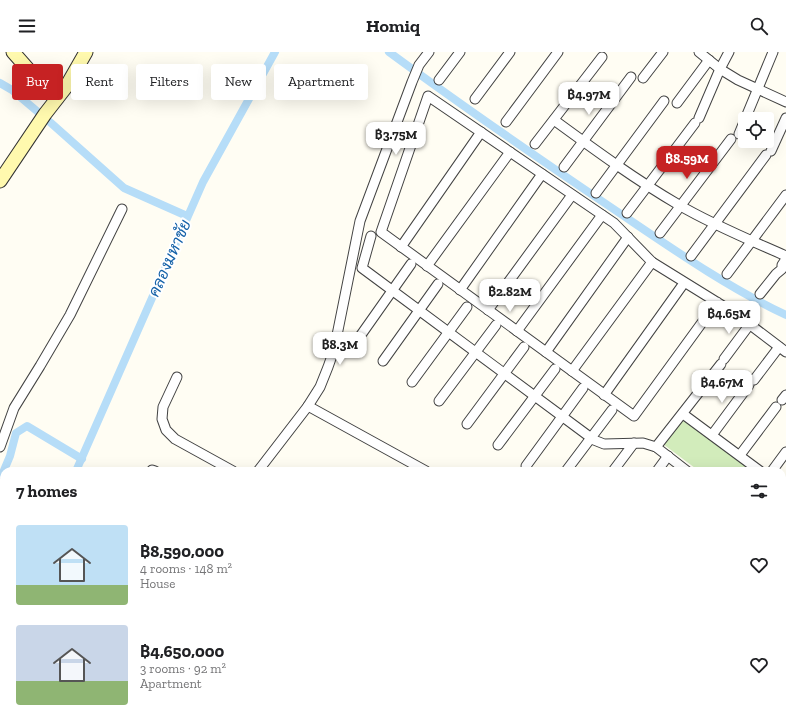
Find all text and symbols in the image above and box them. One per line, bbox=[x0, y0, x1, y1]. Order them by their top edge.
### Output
icon: menu bbox=[16, 15, 38, 37]
text: Homiq bbox=[366, 15, 420, 37]
icon: search bbox=[748, 15, 770, 37]
chip: Buy bbox=[12, 64, 63, 100]
chip: Rent bbox=[71, 64, 128, 100]
chip: Filters bbox=[136, 64, 203, 100]
chip: New bbox=[211, 64, 266, 100]
chip: Apartment bbox=[274, 64, 368, 100]
pin: ฿4.97M bbox=[556, 82, 622, 116]
text: ฿4.97M bbox=[567, 87, 611, 102]
map controls bbox=[738, 112, 774, 148]
button: locate bbox=[738, 112, 774, 148]
pin: ฿3.75M bbox=[363, 122, 429, 156]
text: ฿3.75M bbox=[375, 127, 417, 142]
pin: ฿8.59M bbox=[654, 146, 720, 180]
text: ฿8.59M bbox=[665, 151, 709, 166]
water label: คลองมหาชัย bbox=[143, 216, 195, 300]
pin: ฿2.82M bbox=[477, 279, 543, 313]
text: ฿2.82M bbox=[488, 284, 532, 299]
pin: ฿4.65M bbox=[696, 301, 762, 335]
text: ฿4.65M bbox=[707, 306, 751, 321]
pin: ฿8.3M bbox=[312, 332, 368, 366]
text: ฿8.3M bbox=[322, 337, 358, 352]
pin: ฿4.67M bbox=[689, 370, 755, 404]
text: ฿4.67M bbox=[700, 375, 744, 390]
icon: filters bbox=[748, 480, 770, 502]
text: 7 homes bbox=[16, 481, 77, 501]
icon: home bbox=[48, 541, 96, 589]
text: ฿8,590,000 bbox=[140, 541, 224, 561]
icon: heart bbox=[748, 554, 770, 576]
text: 4 rooms · 148 m² bbox=[140, 561, 232, 576]
text: House bbox=[140, 576, 175, 591]
icon: home bbox=[48, 641, 96, 689]
text: ฿4,650,000 bbox=[140, 641, 224, 661]
icon: heart bbox=[748, 654, 770, 676]
text: 3 rooms · 92 m² bbox=[140, 661, 226, 676]
text: Apartment bbox=[140, 676, 202, 691]

